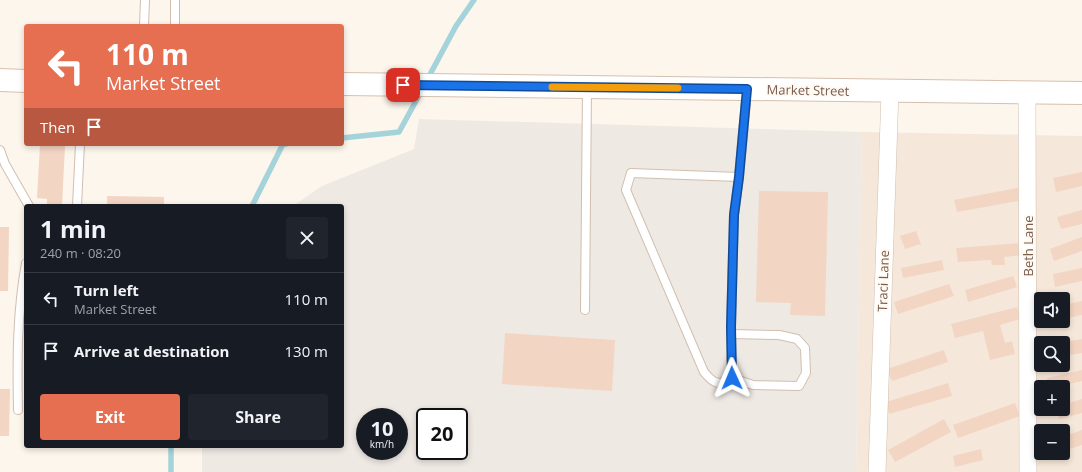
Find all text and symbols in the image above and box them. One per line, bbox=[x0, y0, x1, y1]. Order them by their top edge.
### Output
text: 110 m bbox=[106, 35, 189, 73]
icon: left bbox=[40, 40, 92, 92]
pin bbox=[386, 68, 420, 102]
text: Market Street bbox=[106, 71, 220, 95]
icon: arrive bbox=[392, 74, 414, 96]
street label: Market Street bbox=[767, 80, 850, 100]
icon: arrive bbox=[83, 116, 105, 138]
text: Then bbox=[40, 117, 75, 137]
text: 1 min bbox=[40, 212, 107, 245]
street label: Beth Lane bbox=[1019, 216, 1037, 276]
button: close bbox=[286, 217, 328, 259]
text: 240 m · 08:20 bbox=[40, 244, 121, 262]
street label: Traci Lane bbox=[873, 250, 893, 312]
text: Turn left bbox=[74, 280, 139, 300]
icon: left bbox=[40, 288, 62, 310]
text: 110 m bbox=[284, 289, 328, 309]
map controls bbox=[1034, 292, 1070, 460]
button: sound bbox=[1034, 292, 1070, 328]
text: Market Street bbox=[74, 300, 157, 318]
button: search bbox=[1034, 336, 1070, 372]
icon: arrive bbox=[40, 340, 62, 362]
text: Arrive at destination bbox=[74, 341, 229, 361]
text: 130 m bbox=[284, 341, 328, 361]
position arrow bbox=[711, 357, 753, 399]
button: + bbox=[1034, 380, 1070, 416]
button: Exit bbox=[40, 394, 180, 440]
button: Share bbox=[188, 394, 328, 440]
speed limit sign: 20 bbox=[416, 408, 468, 460]
text: 10 bbox=[371, 415, 393, 442]
button: − bbox=[1034, 424, 1070, 460]
text: km/h bbox=[370, 437, 394, 451]

